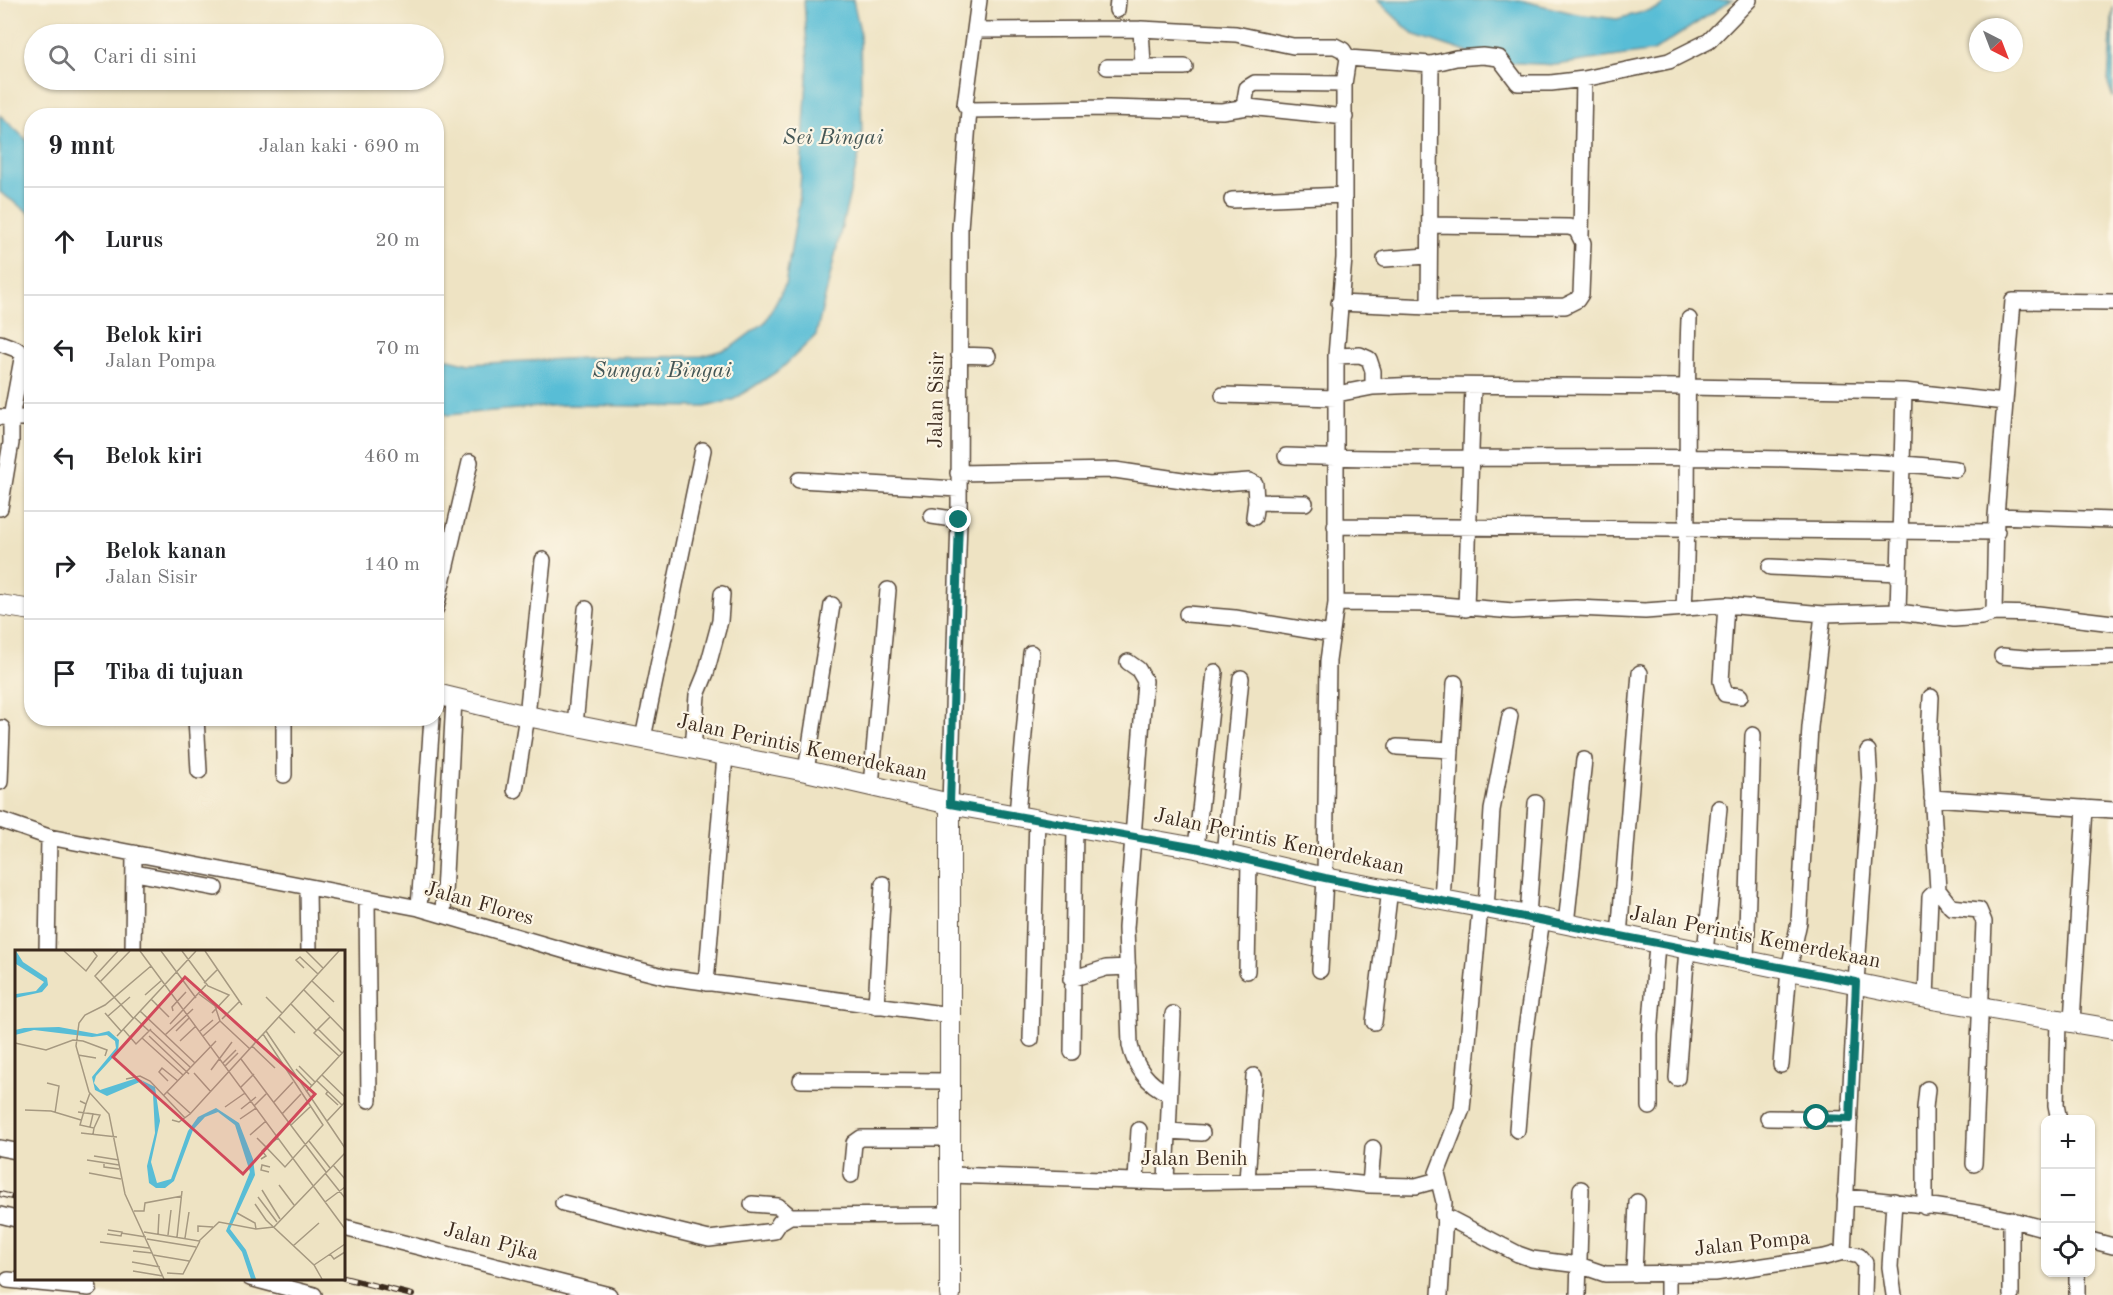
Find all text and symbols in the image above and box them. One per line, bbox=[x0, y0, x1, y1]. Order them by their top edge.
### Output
north arrow bbox=[1969, 18, 2023, 72]
search box bbox=[24, 24, 444, 90]
icon: search bbox=[45, 41, 78, 74]
text: Cari di sini bbox=[93, 46, 197, 68]
water label: Sei Bingai bbox=[783, 127, 884, 149]
text: 9 mnt bbox=[48, 134, 115, 160]
text: Jalan kaki · 690 m bbox=[258, 137, 420, 157]
icon: ahead bbox=[48, 225, 81, 258]
text: Lurus bbox=[105, 230, 163, 252]
text: 20 m bbox=[375, 231, 420, 251]
text: Belok kiri bbox=[105, 325, 202, 347]
icon: left bbox=[48, 333, 81, 366]
text: 70 m bbox=[375, 339, 420, 359]
street label: Jalan Sisir bbox=[926, 351, 948, 449]
text: Jalan Pompa bbox=[105, 352, 216, 372]
water label: Sungai Bingai bbox=[592, 360, 732, 382]
icon: left bbox=[48, 441, 81, 474]
text: Belok kiri bbox=[105, 446, 202, 468]
text: 460 m bbox=[364, 447, 420, 467]
route end bbox=[945, 506, 971, 532]
text: Belok kanan bbox=[105, 541, 227, 563]
icon: right bbox=[48, 549, 81, 582]
text: 140 m bbox=[364, 555, 420, 575]
text: Jalan Sisir bbox=[105, 568, 197, 588]
icon: arrive bbox=[48, 657, 81, 690]
text: Tiba di tujuan bbox=[105, 662, 243, 684]
street label: Jalan Perintis Kemerdekaan bbox=[675, 711, 929, 785]
street label: Jalan Perintis Kemerdekaan bbox=[1152, 805, 1406, 879]
street label: Jalan Flores bbox=[422, 878, 536, 930]
street label: Jalan Perintis Kemerdekaan bbox=[1628, 903, 1882, 973]
inset map bbox=[15, 950, 345, 1280]
route start bbox=[1803, 1104, 1829, 1130]
map controls bbox=[2041, 1115, 2095, 1277]
button: + bbox=[2041, 1115, 2095, 1169]
street label: Jalan Benih bbox=[1140, 1149, 1248, 1170]
button: − bbox=[2041, 1169, 2095, 1223]
street label: Jalan Pjka bbox=[441, 1219, 541, 1265]
button: locate bbox=[2041, 1223, 2095, 1277]
street label: Jalan Pompa bbox=[1693, 1227, 1811, 1261]

